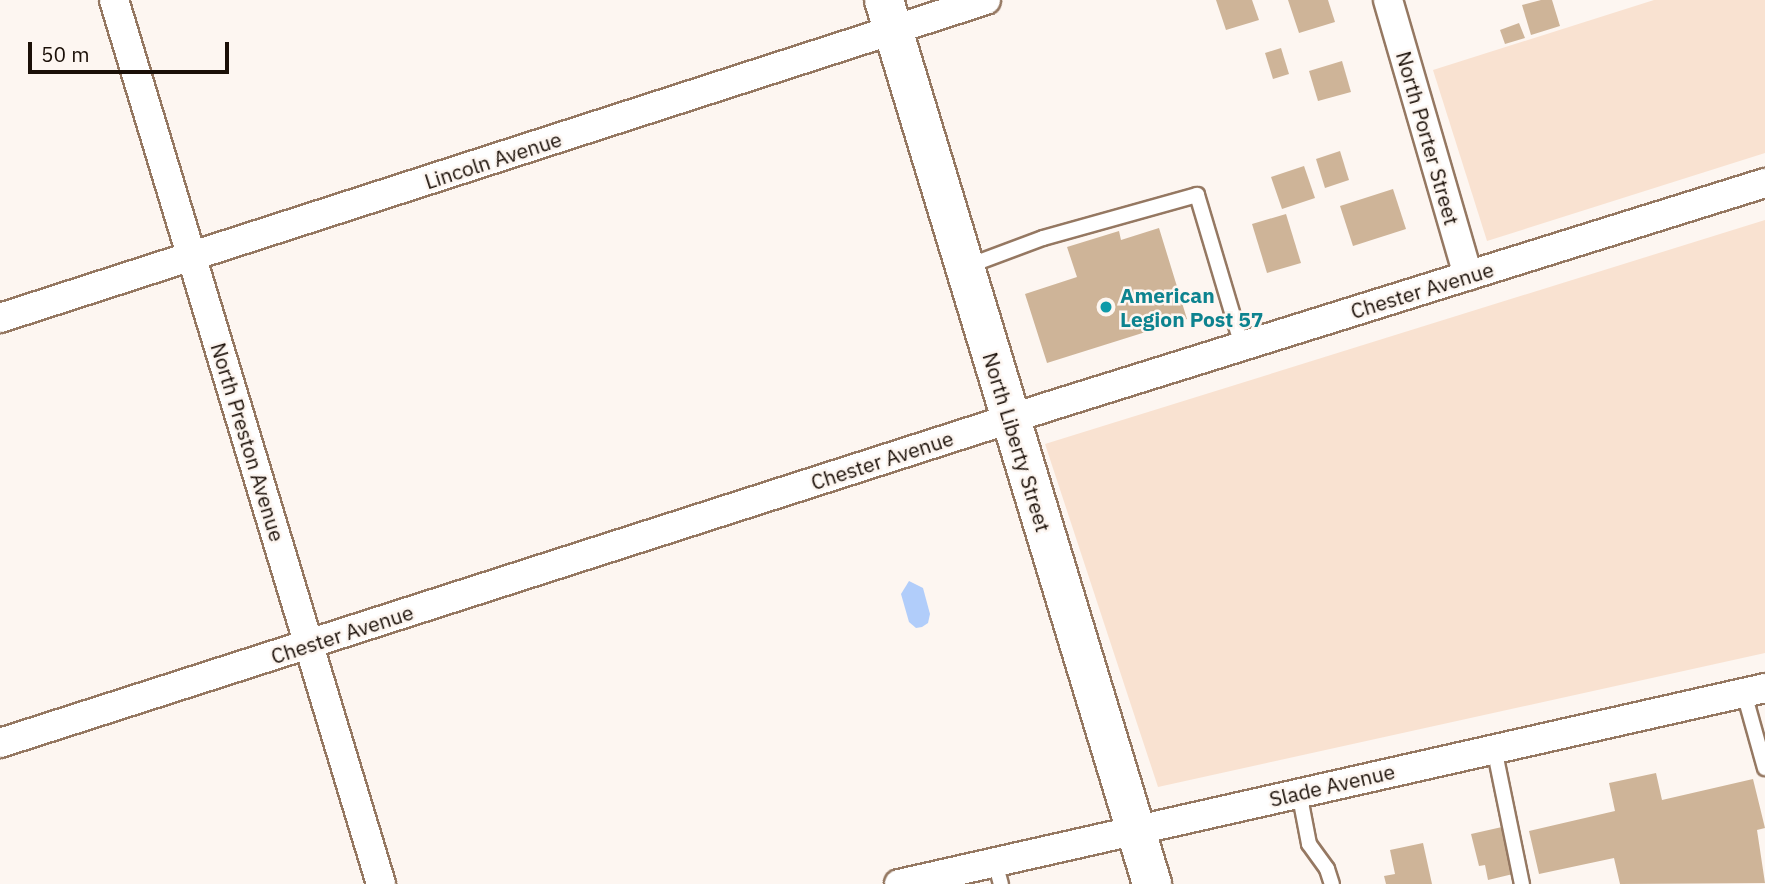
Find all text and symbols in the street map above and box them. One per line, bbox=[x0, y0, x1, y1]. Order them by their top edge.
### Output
scale bar bbox=[32, 28, 233, 72]
text: 50 m bbox=[41, 40, 90, 68]
street label: North Porter Street bbox=[1391, 48, 1465, 228]
street label: Lincoln Avenue bbox=[421, 126, 565, 194]
street label: Chester Avenue bbox=[1347, 256, 1497, 324]
place label: American Legion Post 57 bbox=[1120, 282, 1263, 332]
marker: American Legion Post 57 bbox=[1098, 299, 1114, 315]
street label: North Preston Avenue bbox=[206, 340, 290, 544]
street label: North Liberty Street bbox=[978, 349, 1056, 535]
street label: Chester Avenue bbox=[808, 425, 956, 495]
street label: Chester Avenue bbox=[268, 599, 416, 669]
street label: Slade Avenue bbox=[1267, 758, 1397, 812]

